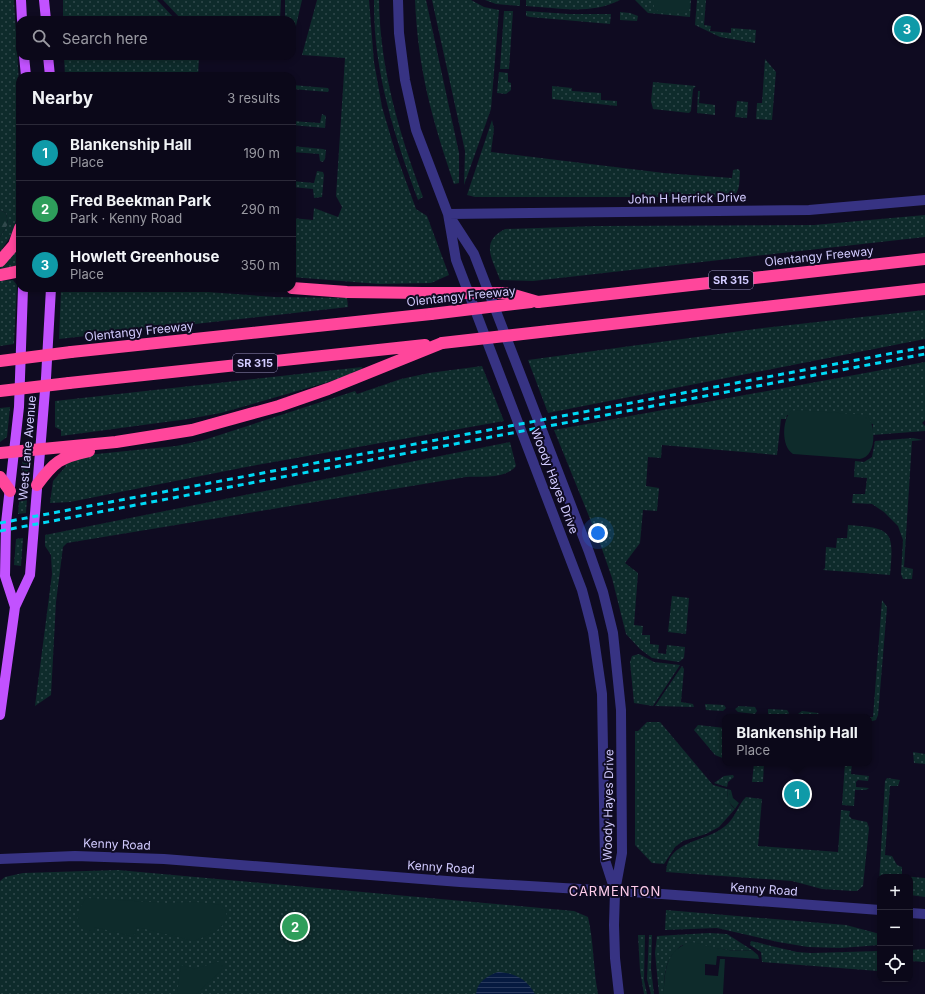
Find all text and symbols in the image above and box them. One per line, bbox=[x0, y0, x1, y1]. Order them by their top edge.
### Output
pin: 3 bbox=[894, 14, 920, 44]
search box bbox=[16, 16, 296, 60]
icon: search bbox=[30, 27, 52, 49]
text: Search here bbox=[62, 29, 148, 48]
text: Nearby bbox=[32, 88, 93, 108]
text: 3 results bbox=[227, 90, 280, 106]
text: Blankenship Hall bbox=[70, 135, 192, 154]
text: 1 bbox=[42, 145, 48, 161]
text: 190 m bbox=[243, 145, 280, 161]
text: Place bbox=[70, 154, 104, 170]
street label: John H Herrick Drive bbox=[628, 189, 746, 207]
text: Fred Beekman Park bbox=[70, 191, 211, 210]
text: 2 bbox=[41, 201, 49, 217]
text: 290 m bbox=[241, 201, 280, 217]
text: Park · Kenny Road bbox=[70, 210, 182, 226]
street label: Olentangy Freeway bbox=[764, 243, 874, 269]
text: Howlett Greenhouse bbox=[70, 247, 219, 266]
text: 3 bbox=[41, 257, 49, 273]
text: 350 m bbox=[241, 257, 280, 273]
text: Place bbox=[70, 266, 104, 282]
road number: SR 315 bbox=[709, 271, 753, 289]
street label: Olentangy Freeway bbox=[406, 283, 516, 309]
street label: Olentangy Freeway bbox=[84, 318, 194, 344]
road number: SR 315 bbox=[233, 354, 277, 372]
street label: West Lane Avenue bbox=[15, 395, 39, 501]
street label: Woody Hayes Drive bbox=[528, 426, 582, 536]
your location bbox=[588, 523, 608, 543]
popup bbox=[722, 714, 872, 766]
text: Blankenship Hall bbox=[736, 723, 858, 742]
text: Place bbox=[736, 742, 770, 758]
street label: Woody Hayes Drive bbox=[600, 749, 616, 861]
pin: 1 bbox=[784, 779, 810, 809]
street label: Kenny Road bbox=[83, 835, 151, 853]
street label: Kenny Road bbox=[407, 857, 475, 877]
map controls bbox=[877, 874, 913, 982]
button: + bbox=[877, 874, 913, 910]
street label: Kenny Road bbox=[730, 879, 798, 899]
district label: CARMENTON bbox=[569, 883, 661, 899]
button: − bbox=[877, 910, 913, 946]
pin: 2 bbox=[282, 912, 308, 942]
button: locate bbox=[877, 946, 913, 982]

